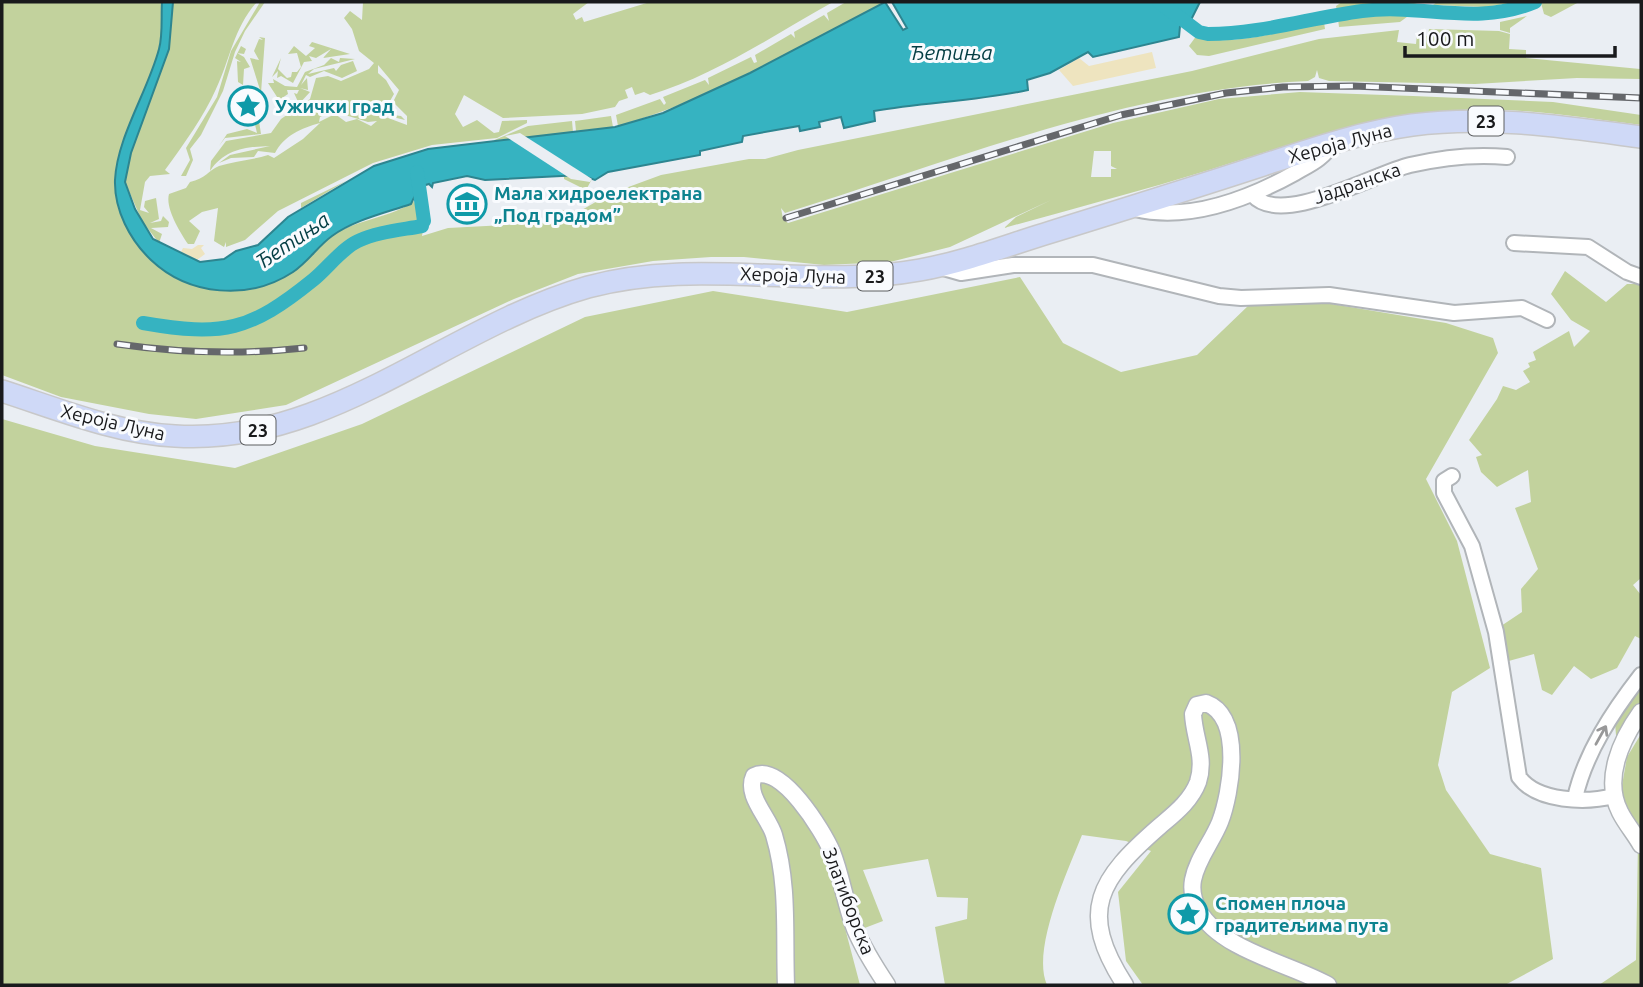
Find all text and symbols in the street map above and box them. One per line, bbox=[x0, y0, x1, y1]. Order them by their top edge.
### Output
scale bar bbox=[1405, 14, 1615, 58]
text: 100 m bbox=[1416, 26, 1474, 50]
water label: Ђетиња bbox=[909, 40, 993, 64]
place icon: Ужички град bbox=[227, 85, 269, 127]
place label: Ужички град bbox=[275, 95, 395, 117]
road number: 23 bbox=[1468, 106, 1504, 136]
street label: Хероја Луна bbox=[1286, 119, 1394, 167]
street label: Јадранска bbox=[1311, 158, 1403, 208]
place label: Мала хидроелектрана „Под градом” bbox=[494, 182, 702, 226]
museum icon: Мала хидроелектрана „Под градом” bbox=[446, 183, 488, 225]
water label: Ђетиња bbox=[251, 207, 333, 273]
street label: Хероја Луна bbox=[740, 262, 846, 288]
road number: 23 bbox=[858, 262, 892, 290]
street label: Хероја Луна bbox=[59, 399, 167, 445]
road number: 23 bbox=[240, 416, 276, 444]
one-way arrow bbox=[1594, 726, 1608, 746]
street label: Златиборска bbox=[818, 844, 880, 958]
place label: Спомен плоча градитељима пута bbox=[1215, 892, 1389, 936]
place icon: Спомен плоча градитељима пута bbox=[1167, 893, 1209, 935]

